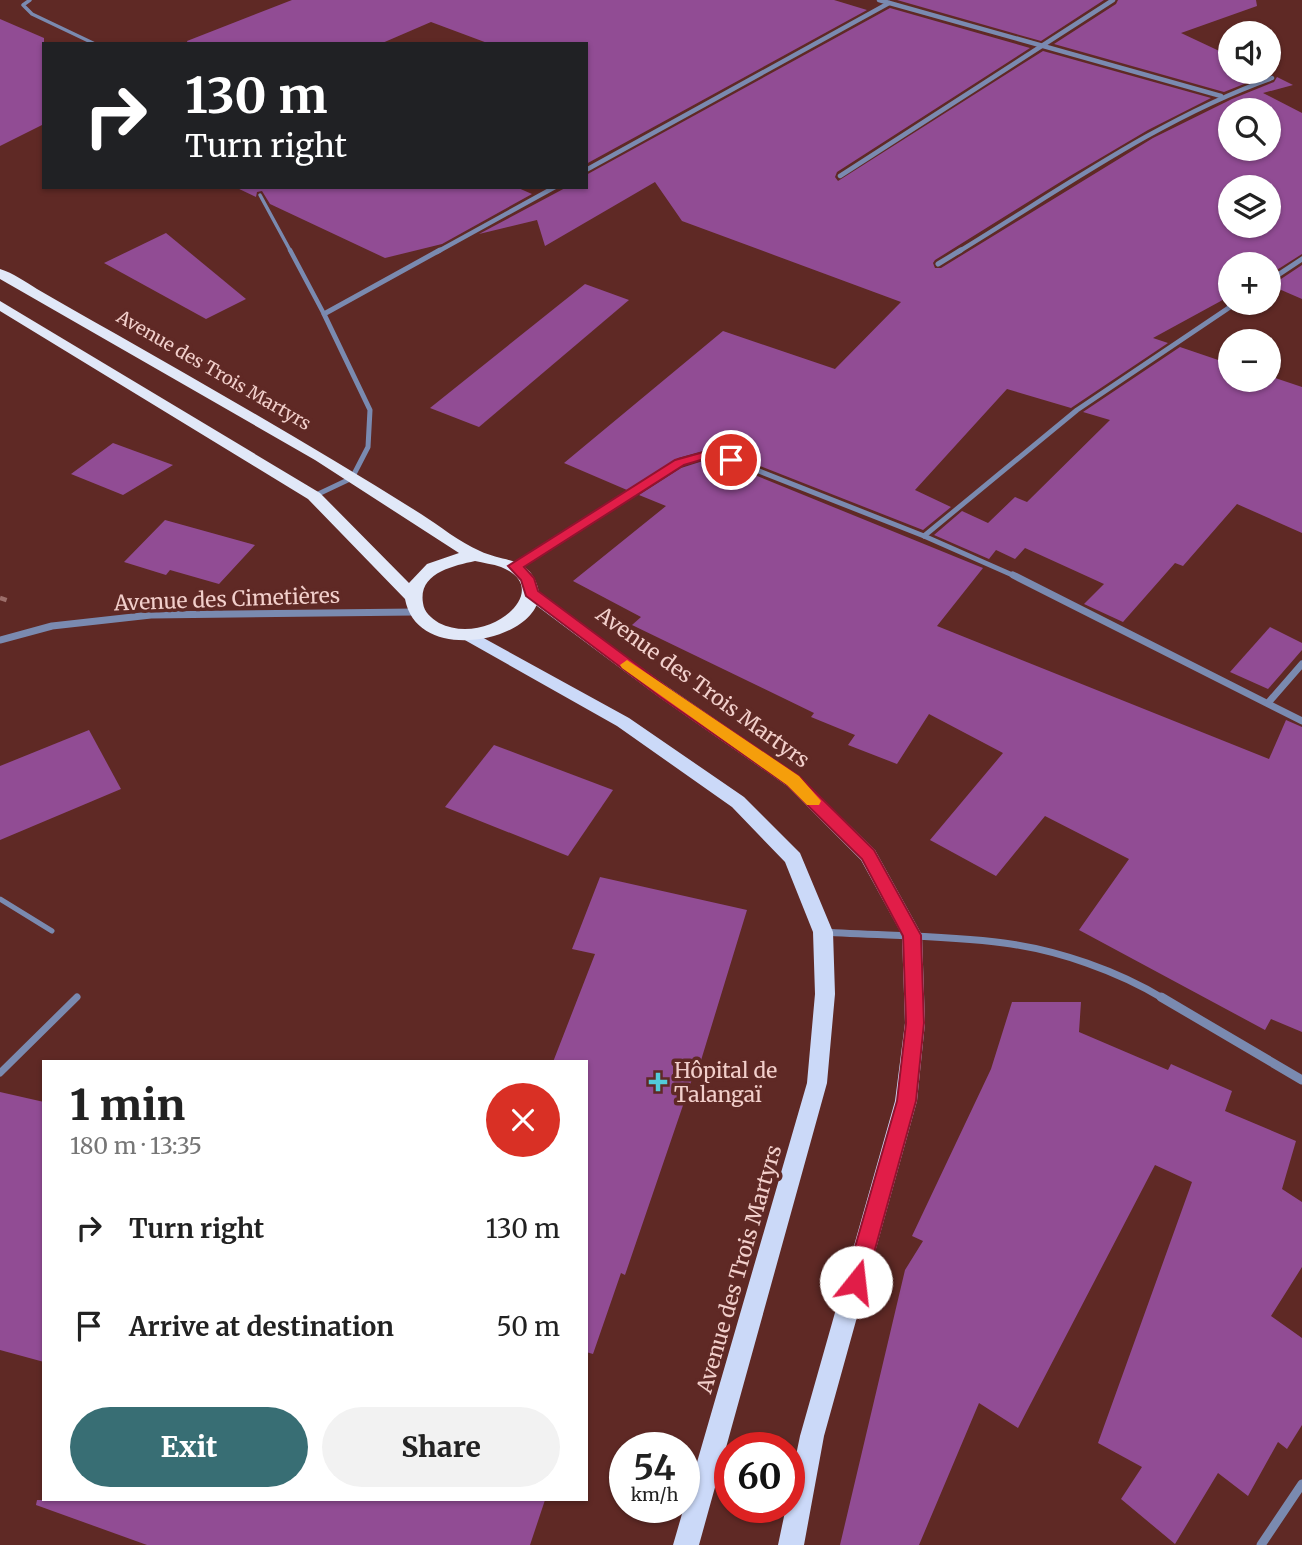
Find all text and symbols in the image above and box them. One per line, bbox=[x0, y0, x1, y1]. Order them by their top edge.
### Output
map controls bbox=[1218, 21, 1281, 392]
button: sound bbox=[1218, 21, 1281, 84]
text: 130 m bbox=[185, 65, 328, 126]
icon: right bbox=[70, 70, 161, 161]
button: search bbox=[1218, 98, 1281, 161]
text: Turn right bbox=[185, 126, 347, 166]
button: layers bbox=[1218, 175, 1281, 238]
button: + bbox=[1218, 252, 1281, 315]
street label: Avenue des Trois Martyrs bbox=[112, 304, 315, 435]
button: − bbox=[1218, 329, 1281, 392]
pin bbox=[701, 430, 761, 490]
icon: arrive bbox=[712, 441, 750, 479]
street label: Avenue des Cimetières bbox=[112, 582, 341, 616]
street label: Avenue des Trois Martyrs bbox=[590, 600, 815, 773]
place label: Hôpital de Talangaï bbox=[674, 1057, 777, 1108]
marker: Hôpital de Talangaï bbox=[648, 1072, 668, 1092]
text: 1 min bbox=[70, 1079, 185, 1131]
button: close bbox=[486, 1083, 560, 1157]
text: 180 m · 13:35 bbox=[70, 1131, 202, 1160]
street label: Avenue des Trois Martyrs bbox=[690, 1142, 787, 1397]
icon: right bbox=[70, 1209, 108, 1247]
text: Turn right bbox=[129, 1212, 264, 1245]
text: 130 m bbox=[486, 1212, 560, 1245]
position arrow bbox=[819, 1245, 893, 1319]
icon: arrive bbox=[70, 1307, 108, 1345]
text: Arrive at destination bbox=[129, 1310, 394, 1343]
text: 50 m bbox=[496, 1310, 560, 1343]
button: Exit bbox=[70, 1407, 308, 1487]
button: Share bbox=[322, 1407, 560, 1487]
speed limit sign: 60 bbox=[714, 1432, 805, 1523]
text: 54 bbox=[633, 1446, 676, 1490]
text: km/h bbox=[631, 1483, 678, 1506]

